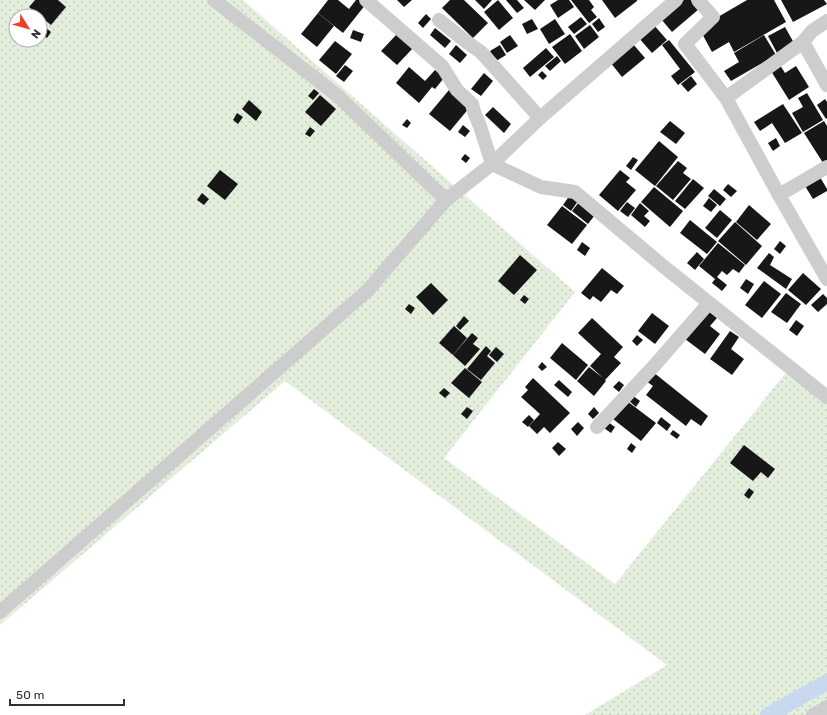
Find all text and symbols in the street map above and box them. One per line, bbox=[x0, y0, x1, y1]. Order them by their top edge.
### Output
north arrow bbox=[8, 8, 48, 48]
text: N bbox=[28, 27, 43, 41]
scale bar bbox=[10, 681, 124, 707]
text: 50 m bbox=[16, 688, 44, 702]

